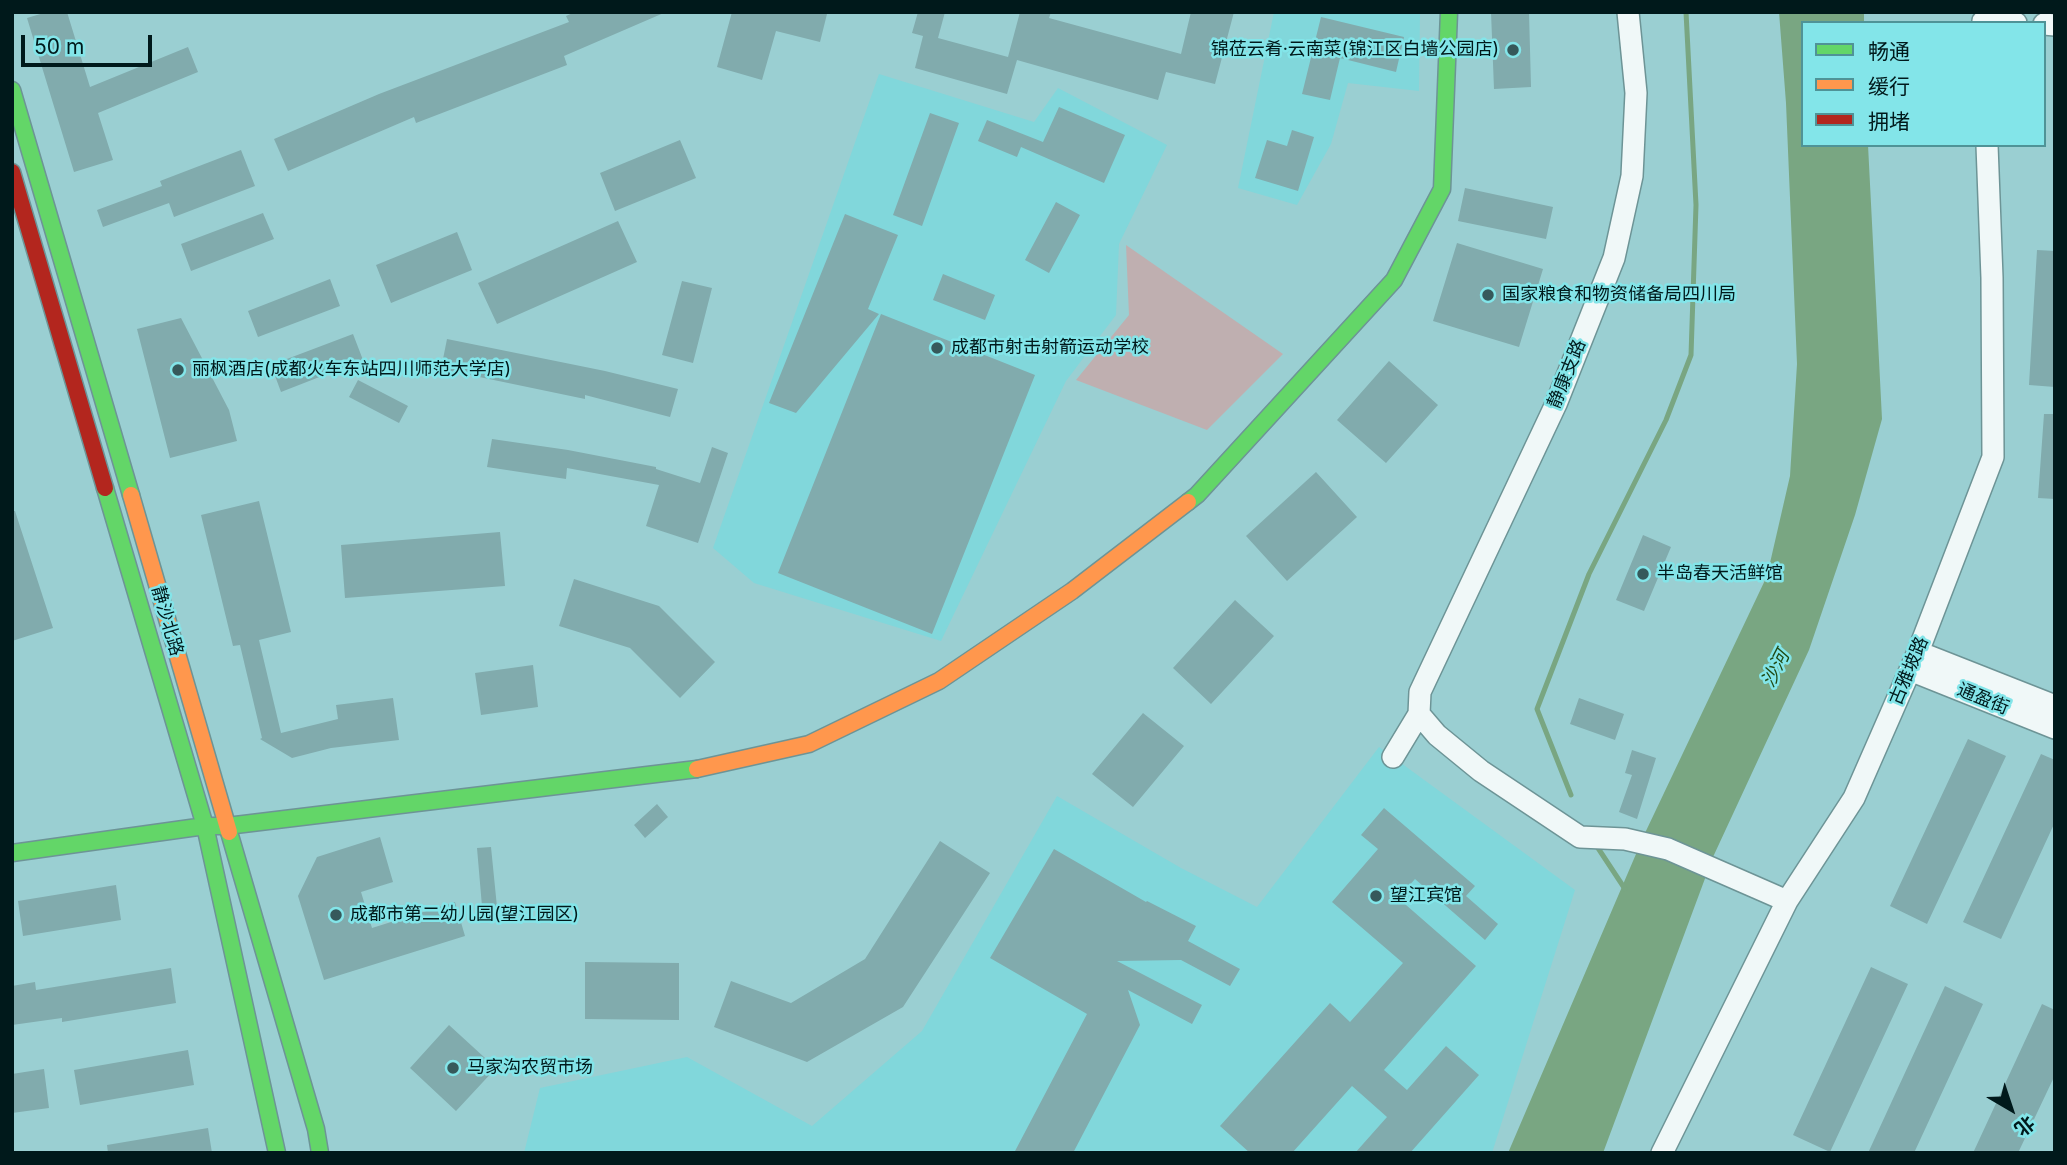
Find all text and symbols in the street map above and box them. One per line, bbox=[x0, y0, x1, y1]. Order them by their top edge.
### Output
scale bar bbox=[24, 21, 156, 65]
legend bbox=[1801, 21, 2046, 147]
text: 50 m bbox=[34, 34, 84, 59]
place label: 锦莅云肴·云南菜(锦江区白墙公园店) bbox=[1211, 39, 1499, 61]
text: 畅通 bbox=[1868, 39, 1910, 64]
marker: 锦莅云肴·云南菜(锦江区白墙公园店) bbox=[1505, 42, 1521, 58]
text: 缓行 bbox=[1868, 74, 1910, 99]
text: 拥堵 bbox=[1868, 109, 1910, 134]
place label: 国家粮食和物资储备局四川局 bbox=[1502, 284, 1736, 306]
marker: 国家粮食和物资储备局四川局 bbox=[1480, 287, 1496, 303]
place label: 成都市射击射箭运动学校 bbox=[951, 337, 1149, 359]
street label: 静康支路 bbox=[1544, 337, 1590, 411]
marker: 成都市射击射箭运动学校 bbox=[929, 340, 945, 356]
place label: 丽枫酒店(成都火车东站四川师范大学店) bbox=[192, 359, 511, 381]
marker: 丽枫酒店(成都火车东站四川师范大学店) bbox=[170, 362, 186, 378]
place label: 半岛春天活鲜馆 bbox=[1657, 563, 1783, 585]
marker: 半岛春天活鲜馆 bbox=[1635, 566, 1651, 582]
street label: 静沙北路 bbox=[147, 583, 187, 659]
street label: 古雅坡路 bbox=[1885, 634, 1933, 708]
water label: 沙河 bbox=[1757, 647, 1795, 691]
street label: 通盈街 bbox=[1954, 679, 2012, 719]
place label: 望江宾馆 bbox=[1390, 885, 1462, 907]
marker: 望江宾馆 bbox=[1368, 888, 1384, 904]
place label: 成都市第二幼儿园(望江园区) bbox=[350, 904, 579, 926]
marker: 成都市第二幼儿园(望江园区) bbox=[328, 907, 344, 923]
place label: 马家沟农贸市场 bbox=[467, 1057, 593, 1079]
marker: 马家沟农贸市场 bbox=[445, 1060, 461, 1076]
north arrow bbox=[1976, 1074, 2046, 1144]
text: 北 bbox=[2010, 1111, 2039, 1141]

